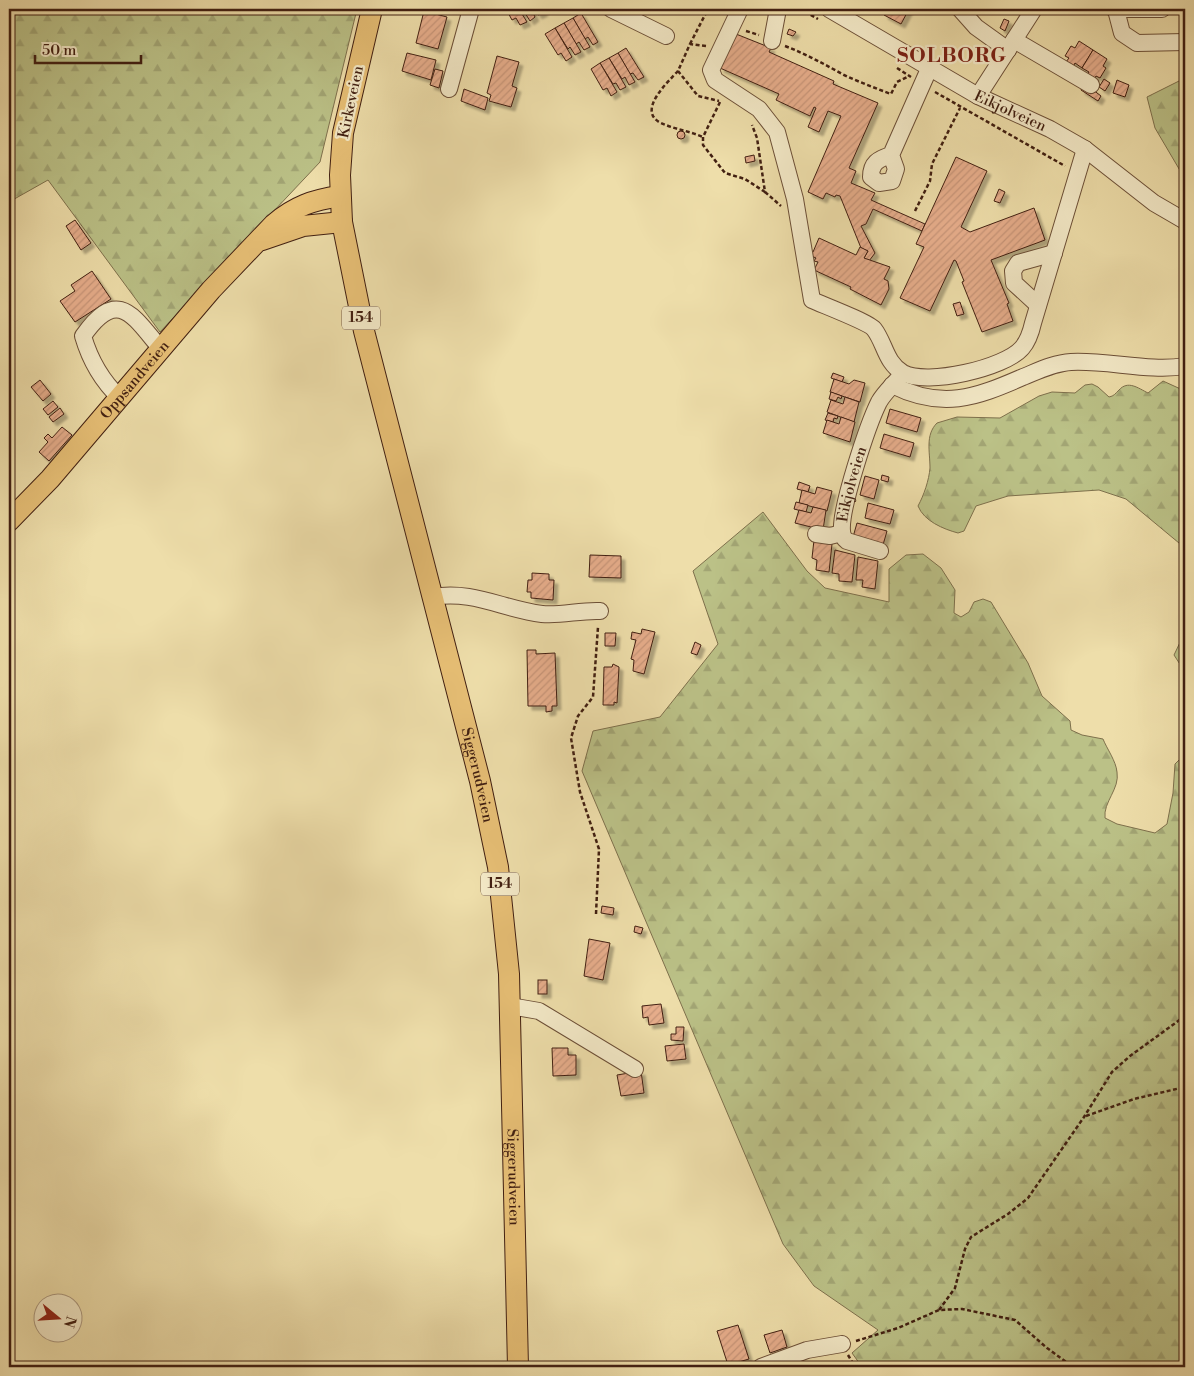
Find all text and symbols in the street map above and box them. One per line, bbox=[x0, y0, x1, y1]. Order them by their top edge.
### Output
scale bar bbox=[35, 32, 141, 64]
text: 50 m bbox=[42, 41, 76, 60]
district label: SOLBORG bbox=[897, 44, 1007, 69]
street label: Kirkeveien bbox=[334, 64, 368, 140]
street label: Eikjolveien bbox=[971, 86, 1049, 136]
road number: 154 bbox=[342, 306, 380, 330]
street label: Oppsandveien bbox=[96, 337, 173, 423]
street label: Eikjolveien bbox=[833, 444, 871, 523]
street label: Siggerudveien bbox=[457, 725, 498, 824]
road number: 154 bbox=[481, 872, 519, 896]
street label: Siggerudveien bbox=[503, 1128, 524, 1226]
north arrow bbox=[32, 1294, 82, 1344]
text: N bbox=[59, 1314, 80, 1330]

